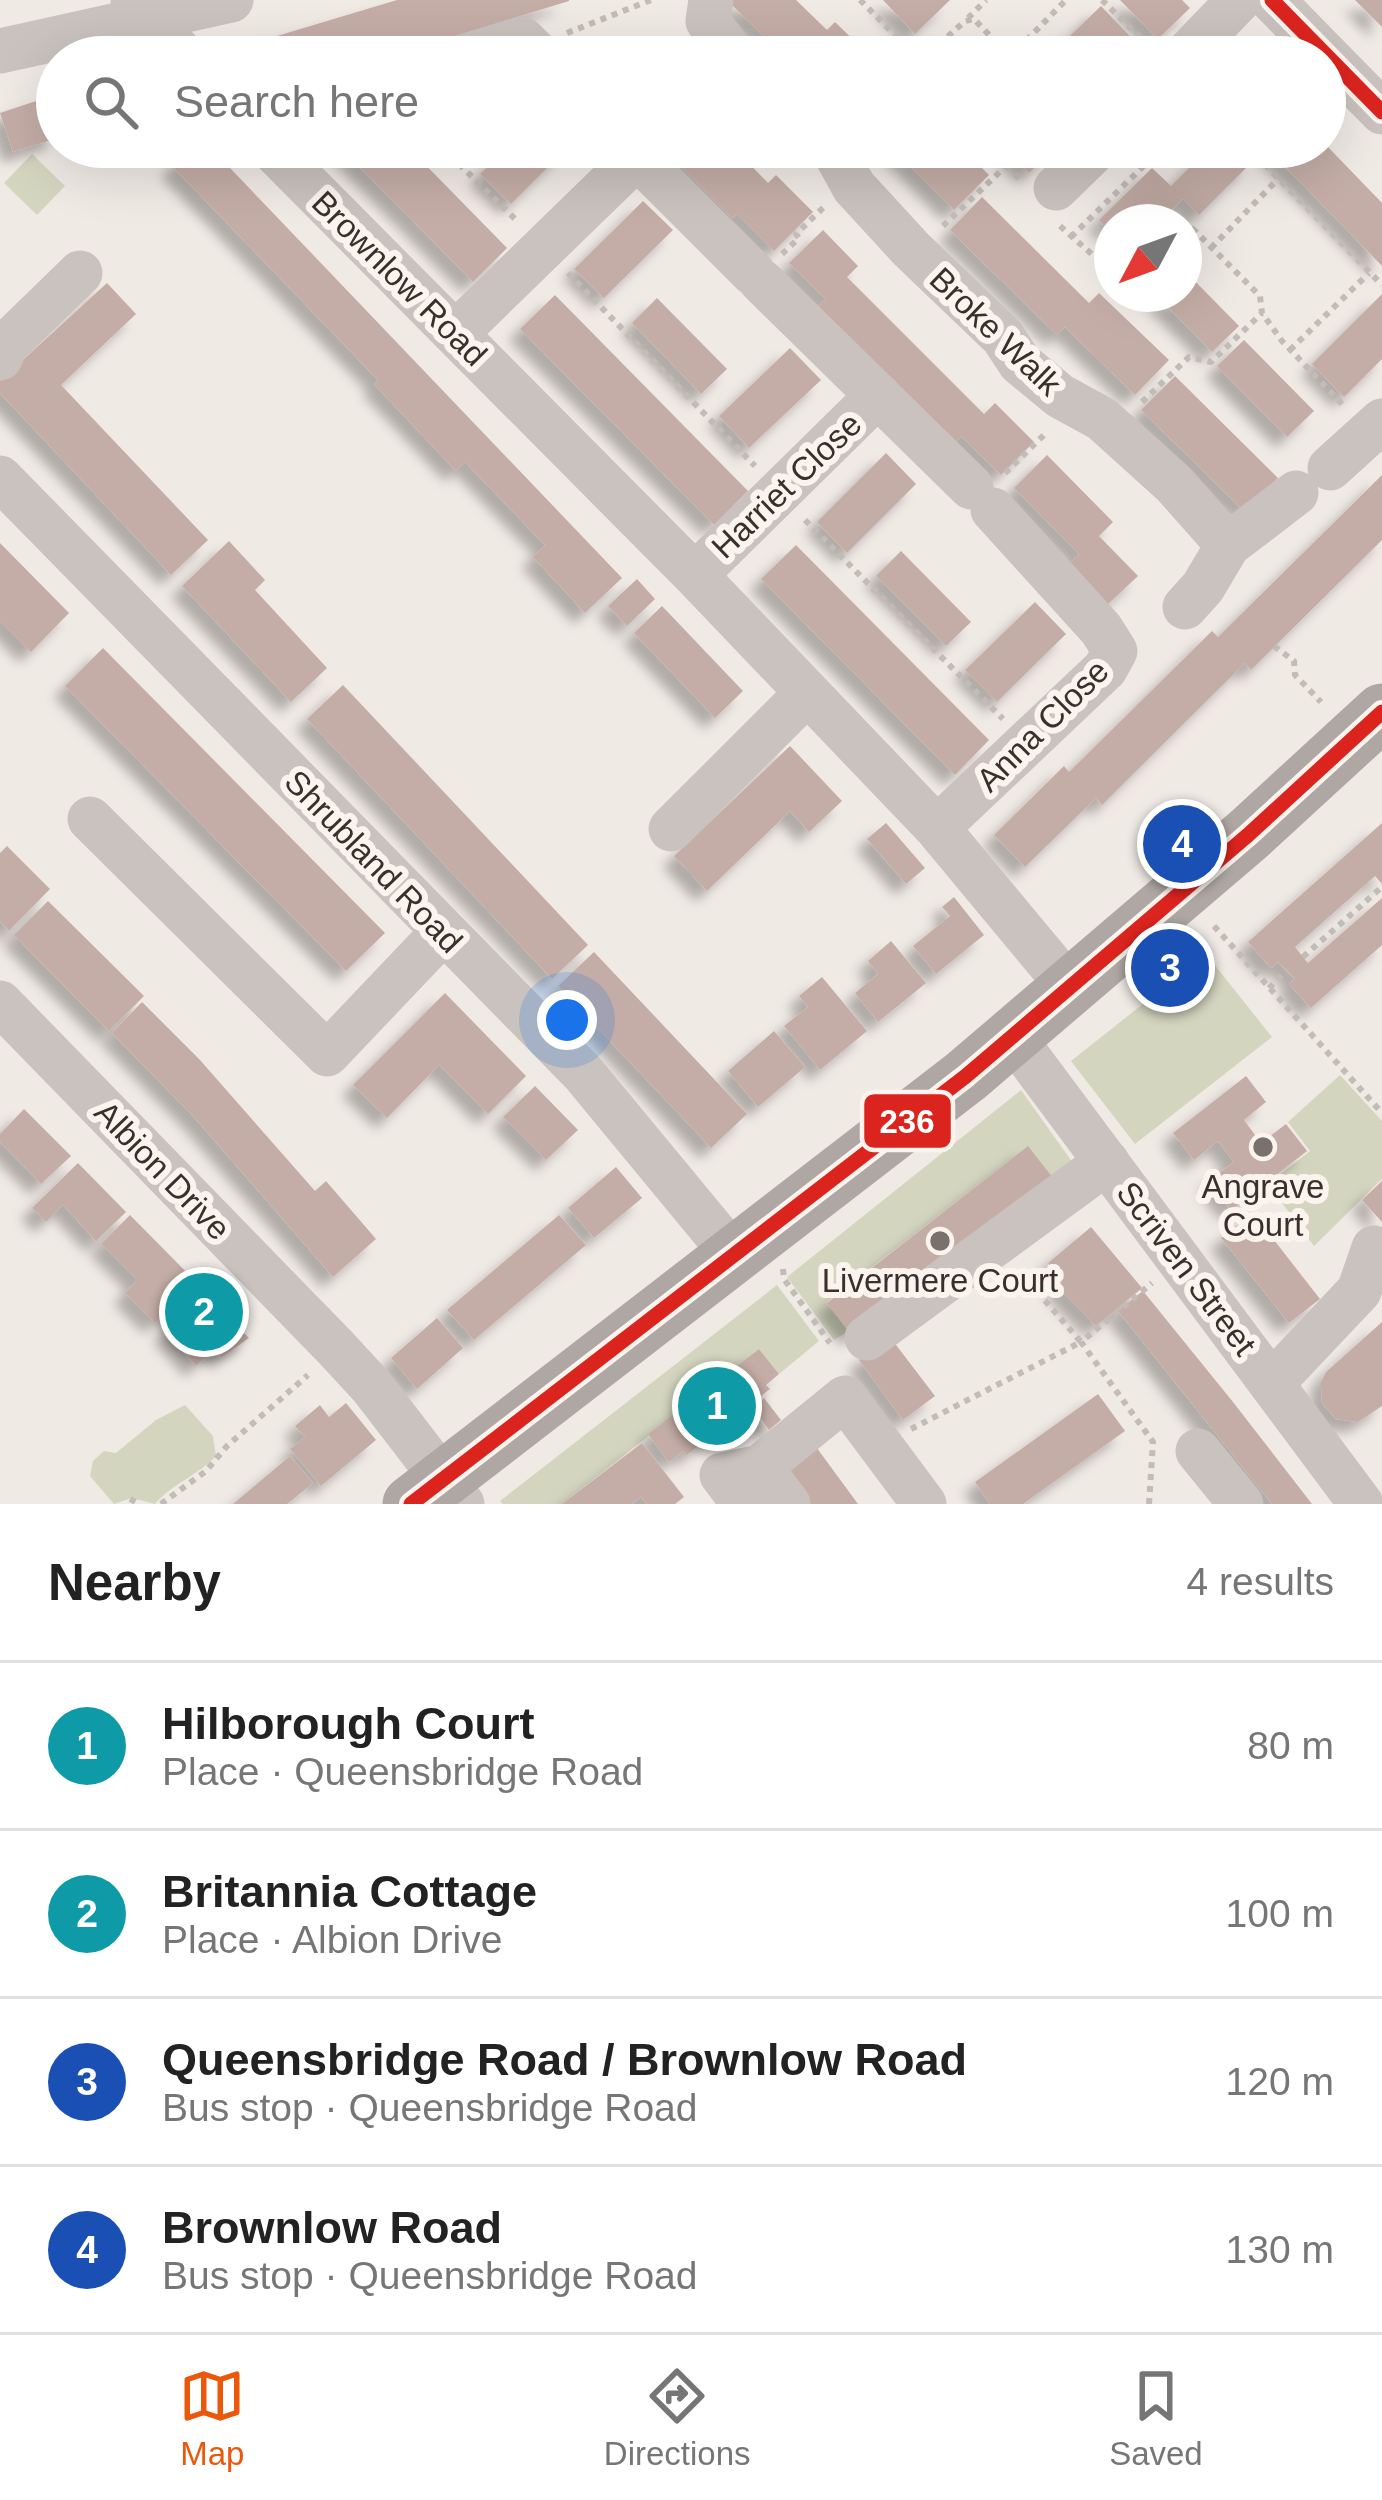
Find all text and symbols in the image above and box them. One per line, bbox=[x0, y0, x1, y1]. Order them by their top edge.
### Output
search box bbox=[36, 36, 1346, 168]
icon: search bbox=[78, 69, 144, 135]
text: Search here bbox=[174, 76, 419, 127]
street label: Brownlow Road bbox=[305, 184, 494, 373]
north arrow bbox=[1094, 204, 1202, 312]
street label: Broke Walk bbox=[923, 260, 1069, 403]
street label: Harriet Close bbox=[704, 405, 868, 566]
street label: Anna Close bbox=[969, 652, 1116, 799]
street label: Shrubland Road bbox=[277, 763, 470, 960]
pin: 4 bbox=[1143, 799, 1221, 889]
pin: 3 bbox=[1131, 923, 1209, 1013]
your location bbox=[537, 990, 597, 1050]
line badge: 236 bbox=[862, 1092, 953, 1150]
street label: Albion Drive bbox=[88, 1094, 238, 1247]
text: 236 bbox=[879, 1103, 935, 1140]
marker: Angrave Court bbox=[1250, 1134, 1276, 1160]
place label: Angrave Court bbox=[1202, 1168, 1324, 1243]
street label: Scriven Street bbox=[1109, 1174, 1264, 1362]
marker: Livermere Court bbox=[927, 1228, 953, 1254]
place label: Livermere Court bbox=[822, 1262, 1058, 1299]
pin: 2 bbox=[165, 1267, 243, 1357]
pin: 1 bbox=[678, 1361, 756, 1451]
text: Nearby bbox=[48, 1554, 221, 1611]
text: 4 results bbox=[1187, 1560, 1334, 1603]
text: Hilborough Court bbox=[162, 1698, 534, 1749]
text: 1 bbox=[76, 1724, 98, 1767]
text: 80 m bbox=[1247, 1724, 1334, 1767]
text: Place · Queensbridge Road bbox=[162, 1750, 643, 1793]
text: Britannia Cottage bbox=[162, 1866, 537, 1917]
text: 2 bbox=[76, 1892, 98, 1935]
text: 100 m bbox=[1226, 1892, 1334, 1935]
text: Place · Albion Drive bbox=[162, 1918, 502, 1961]
text: Queensbridge Road / Brownlow Road bbox=[162, 2034, 967, 2085]
text: 3 bbox=[76, 2060, 98, 2103]
text: 120 m bbox=[1226, 2060, 1334, 2103]
text: Bus stop · Queensbridge Road bbox=[162, 2086, 698, 2129]
text: Brownlow Road bbox=[162, 2202, 502, 2253]
text: 4 bbox=[76, 2228, 98, 2271]
text: 130 m bbox=[1226, 2228, 1334, 2271]
text: Bus stop · Queensbridge Road bbox=[162, 2254, 698, 2297]
tab: Map bbox=[179, 2363, 245, 2473]
tab: Directions bbox=[604, 2363, 751, 2473]
tab: Saved bbox=[1109, 2363, 1203, 2473]

